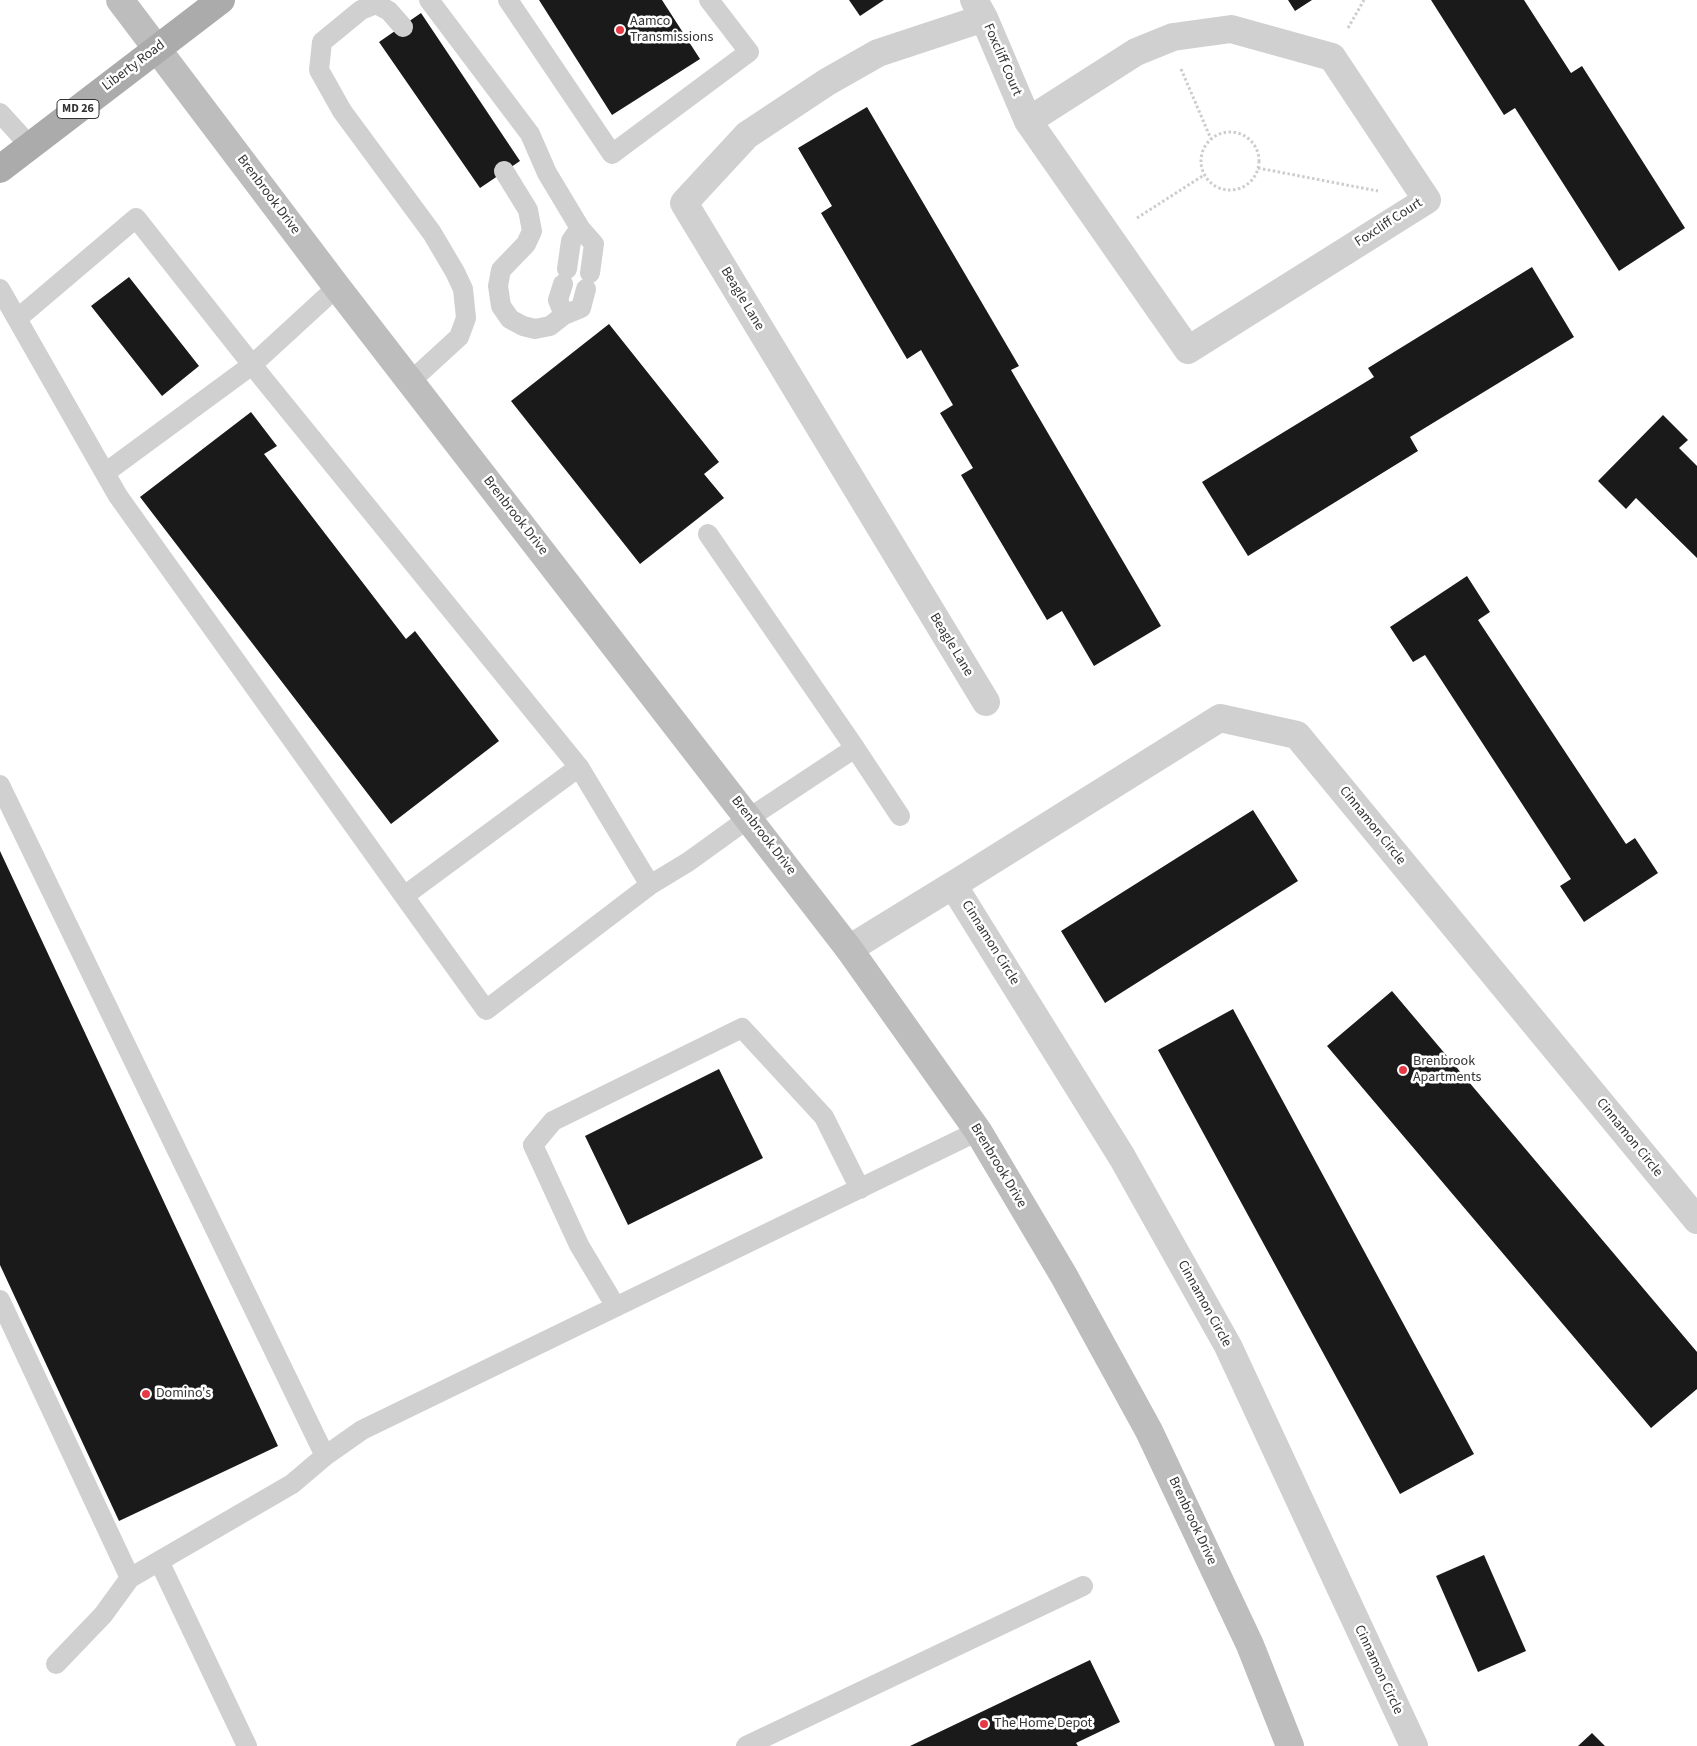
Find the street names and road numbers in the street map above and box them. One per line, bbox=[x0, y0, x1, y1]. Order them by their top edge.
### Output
street label: Foxcliff Court bbox=[979, 21, 1025, 99]
street label: Liberty Road bbox=[99, 37, 169, 95]
road number: MD 26 bbox=[57, 100, 99, 118]
street label: Brenbrook Drive bbox=[233, 152, 303, 238]
street label: Foxcliff Court bbox=[1352, 195, 1426, 251]
street label: Beagle Lane bbox=[717, 264, 767, 334]
street label: Brenbrook Drive bbox=[479, 473, 551, 559]
street label: Beagle Lane bbox=[926, 610, 976, 680]
street label: Cinnamon Circle bbox=[1335, 783, 1409, 869]
street label: Brenbrook Drive bbox=[727, 793, 799, 879]
street label: Cinnamon Circle bbox=[957, 898, 1023, 988]
street label: Cinnamon Circle bbox=[1592, 1095, 1666, 1181]
street label: Brenbrook Drive bbox=[966, 1121, 1030, 1211]
street label: Cinnamon Circle bbox=[1173, 1258, 1235, 1350]
street label: Brenbrook Drive bbox=[1164, 1474, 1220, 1568]
street label: Cinnamon Circle bbox=[1350, 1623, 1406, 1717]

